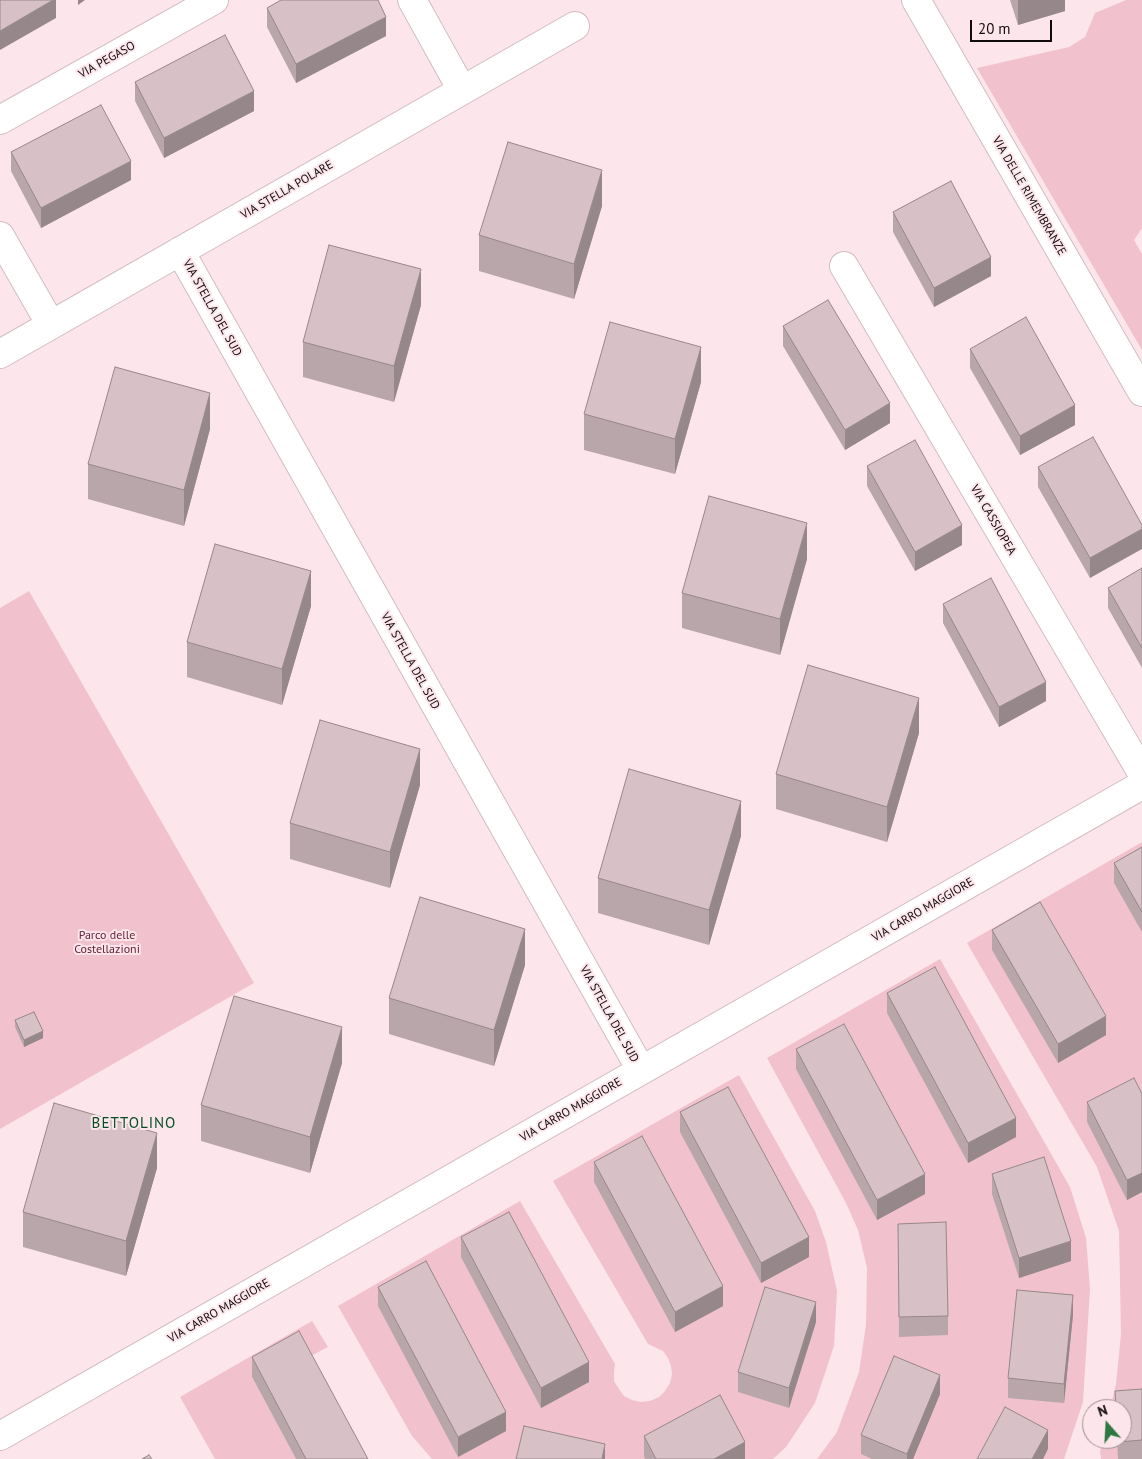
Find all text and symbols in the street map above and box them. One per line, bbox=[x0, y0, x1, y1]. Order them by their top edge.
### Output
scale bar bbox=[972, 10, 1054, 42]
text: 20 m bbox=[978, 19, 1011, 38]
street label: VIA PEGASO bbox=[76, 39, 138, 81]
street label: VIA DELLE RIMEMBRANZE bbox=[989, 134, 1069, 258]
street label: VIA STELLA POLARE bbox=[238, 158, 336, 222]
street label: VIA STELLA DEL SUD bbox=[179, 257, 245, 359]
street label: VIA CASSIOPEA bbox=[967, 482, 1019, 558]
street label: VIA STELLA DEL SUD bbox=[377, 610, 443, 712]
street label: VIA CARRO MAGGIORE bbox=[869, 875, 977, 945]
park label: Parco delle Costellazioni bbox=[74, 929, 140, 957]
street label: VIA STELLA DEL SUD bbox=[576, 963, 642, 1065]
street label: VIA CARRO MAGGIORE bbox=[517, 1075, 625, 1145]
district label: BETTOLINO bbox=[90, 1115, 178, 1133]
street label: VIA CARRO MAGGIORE bbox=[165, 1276, 273, 1346]
north arrow bbox=[1082, 1399, 1132, 1449]
text: N bbox=[1095, 1401, 1110, 1421]

